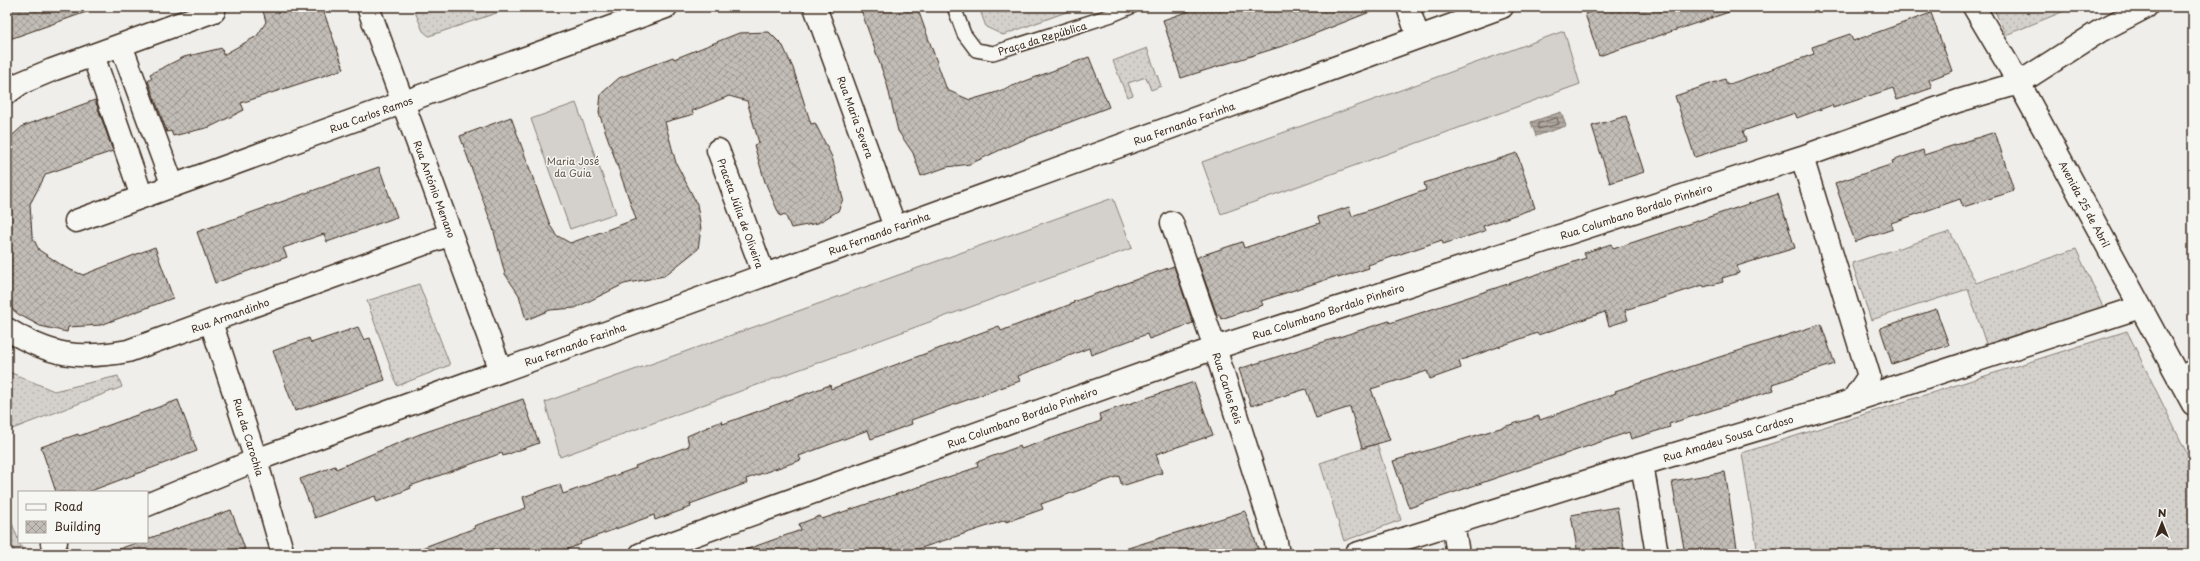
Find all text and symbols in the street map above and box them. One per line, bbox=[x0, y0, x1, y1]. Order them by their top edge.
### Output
street label: Praça da República bbox=[996, 17, 1089, 59]
street label: Rua Maria Severa bbox=[834, 74, 878, 161]
street label: Rua Carlos Ramos bbox=[327, 92, 415, 136]
street label: Rua Fernando Farinha bbox=[1131, 97, 1237, 148]
street label: Rua António Menano bbox=[410, 138, 460, 240]
park label: Maria José da Guia bbox=[547, 153, 599, 180]
street label: Praceta Júlia de Oliveira bbox=[714, 156, 768, 270]
street label: Avenida 25 de Abril bbox=[2056, 158, 2114, 250]
street label: Rua Columbano Bordalo Pinheiro bbox=[1558, 179, 1714, 243]
street label: Rua Fernando Farinha bbox=[826, 207, 932, 258]
street label: Rua Columbano Bordalo Pinheiro bbox=[1250, 279, 1406, 343]
street label: Rua Armandinho bbox=[189, 294, 271, 336]
street label: Rua Fernando Farinha bbox=[522, 318, 628, 369]
street label: Rua Carlos Reis bbox=[1209, 350, 1247, 426]
street label: Rua Columbano Bordalo Pinheiro bbox=[945, 383, 1100, 451]
street label: Rua da Carochia bbox=[230, 396, 268, 479]
street label: Rua Amadeu Sousa Cardoso bbox=[1661, 411, 1795, 465]
legend bbox=[18, 491, 148, 543]
text: Road bbox=[54, 497, 83, 515]
north arrow bbox=[2142, 503, 2182, 543]
text: N bbox=[2158, 504, 2167, 521]
text: Building bbox=[54, 517, 101, 535]

